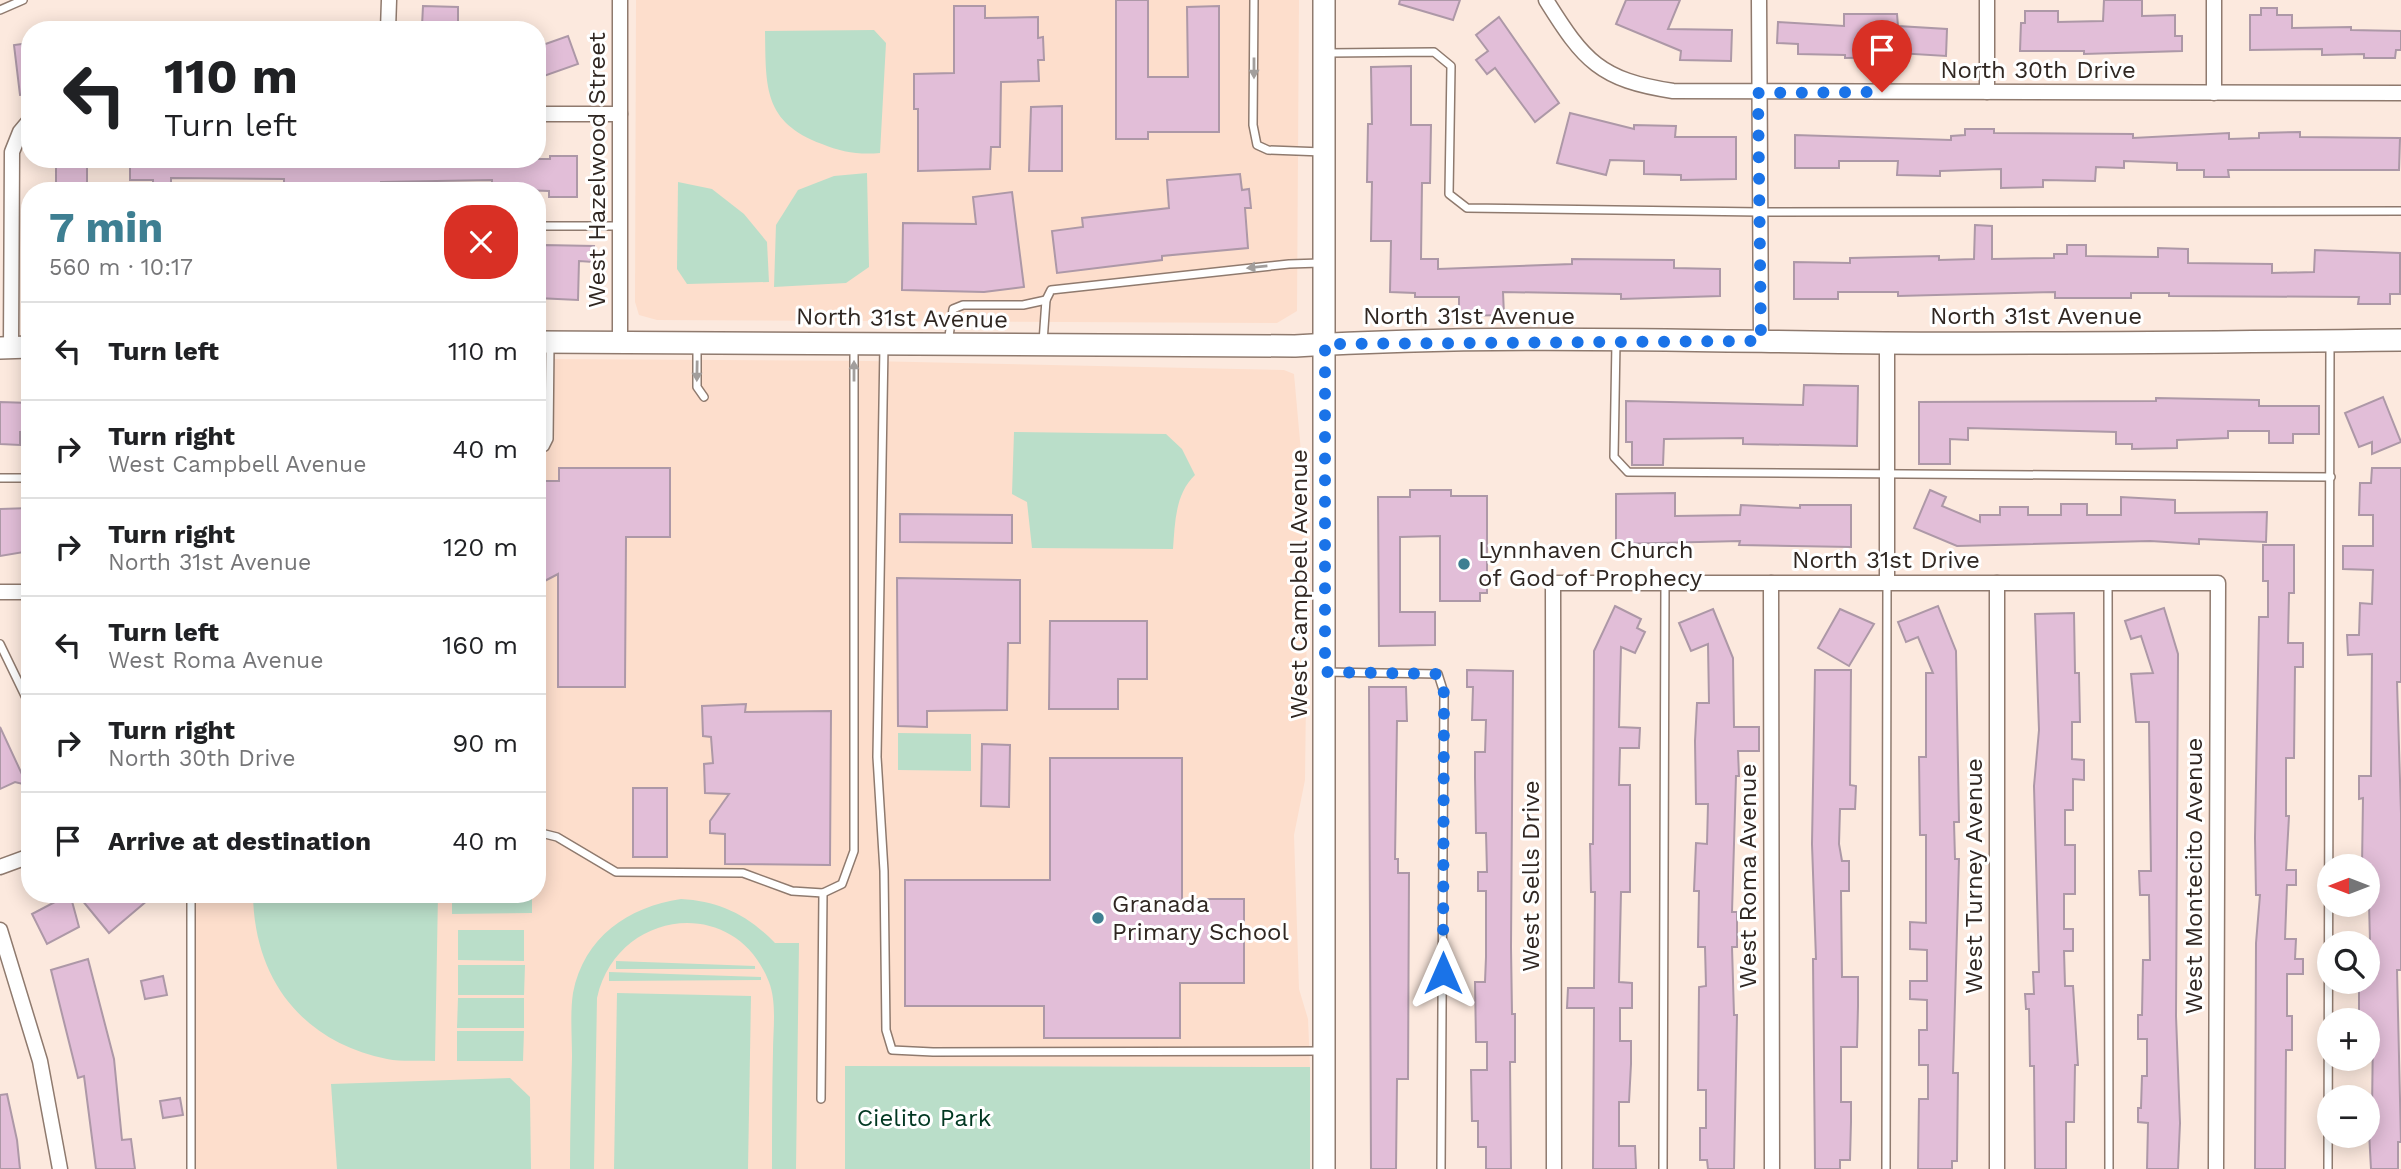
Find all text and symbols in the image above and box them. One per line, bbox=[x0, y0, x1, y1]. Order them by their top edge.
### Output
pin bbox=[1852, 20, 1912, 92]
icon: arrive bbox=[1863, 31, 1901, 69]
street label: West Hazelwood Street bbox=[583, 32, 611, 308]
text: 110 m bbox=[164, 47, 298, 105]
icon: left bbox=[49, 49, 140, 140]
street label: North 30th Drive bbox=[1940, 56, 2136, 84]
one-way arrow bbox=[1248, 57, 1260, 79]
text: Turn left bbox=[164, 106, 297, 144]
text: 7 min bbox=[49, 203, 163, 252]
button: close bbox=[444, 205, 518, 279]
text: 560 m · 10:17 bbox=[49, 254, 193, 281]
one-way arrow bbox=[1245, 262, 1267, 273]
street label: North 31st Avenue bbox=[796, 302, 1008, 334]
street label: North 31st Avenue bbox=[1363, 302, 1575, 330]
street label: North 31st Avenue bbox=[1930, 302, 2142, 330]
icon: left bbox=[49, 332, 87, 370]
text: Turn left bbox=[108, 336, 219, 366]
text: 110 m bbox=[448, 336, 518, 366]
one-way arrow bbox=[691, 360, 703, 382]
one-way arrow bbox=[848, 360, 860, 382]
text: Turn right bbox=[108, 421, 235, 451]
icon: right bbox=[49, 430, 87, 468]
text: 40 m bbox=[452, 434, 518, 464]
street label: West Campbell Avenue bbox=[1285, 449, 1313, 719]
text: West Campbell Avenue bbox=[108, 451, 367, 478]
text: Turn right bbox=[108, 519, 235, 549]
icon: right bbox=[49, 528, 87, 566]
text: 120 m bbox=[443, 532, 518, 562]
place label: Lynnhaven Church of God of Prophecy bbox=[1478, 536, 1703, 592]
street label: North 31st Drive bbox=[1792, 546, 1980, 574]
text: North 31st Avenue bbox=[108, 549, 311, 576]
marker: Lynnhaven Church of God of Prophecy bbox=[1456, 556, 1472, 572]
text: Turn left bbox=[108, 617, 219, 647]
icon: left bbox=[49, 626, 87, 664]
text: 160 m bbox=[442, 630, 518, 660]
text: West Roma Avenue bbox=[108, 647, 324, 674]
text: Turn right bbox=[108, 715, 235, 745]
icon: right bbox=[49, 724, 87, 762]
text: 90 m bbox=[452, 728, 518, 758]
street label: West Montecito Avenue bbox=[2180, 738, 2208, 1014]
text: North 30th Drive bbox=[108, 745, 296, 772]
street label: West Turney Avenue bbox=[1960, 758, 1988, 994]
street label: West Roma Avenue bbox=[1734, 764, 1762, 988]
street label: West Sells Drive bbox=[1517, 780, 1545, 972]
icon: arrive bbox=[49, 822, 87, 860]
text: Arrive at destination bbox=[108, 826, 371, 856]
text: 40 m bbox=[452, 826, 518, 856]
north arrow bbox=[2317, 854, 2380, 917]
map controls bbox=[2317, 854, 2380, 1148]
place label: Granada Primary School bbox=[1112, 890, 1290, 946]
marker: Granada Primary School bbox=[1090, 910, 1106, 926]
button: search bbox=[2317, 931, 2380, 994]
position arrow bbox=[1406, 936, 1480, 1010]
button: + bbox=[2317, 1008, 2380, 1071]
button: − bbox=[2317, 1085, 2380, 1148]
park label: Cielito Park bbox=[857, 1104, 992, 1132]

